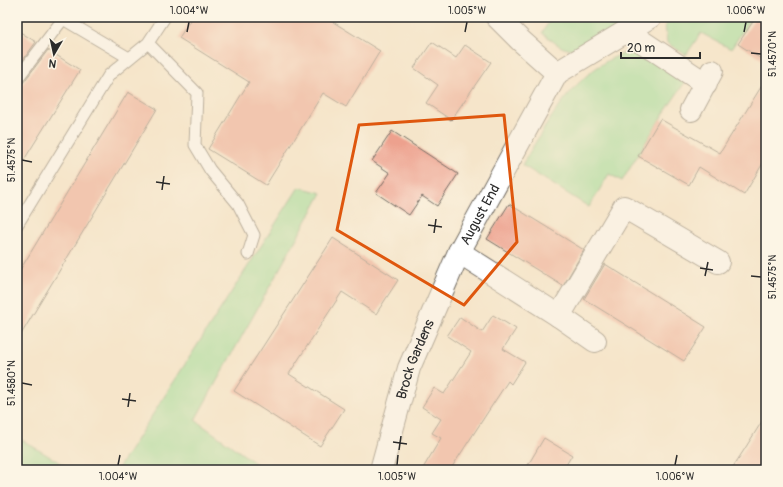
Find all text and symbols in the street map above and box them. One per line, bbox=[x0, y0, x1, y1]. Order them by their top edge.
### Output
text: 1.004°W bbox=[170, 5, 209, 17]
text: 1.005°W bbox=[448, 5, 487, 17]
text: 1.006°W bbox=[727, 5, 766, 17]
text: 51.4570°N bbox=[767, 31, 779, 77]
north arrow bbox=[34, 34, 74, 74]
scale bar bbox=[621, 34, 700, 60]
text: 20 m bbox=[627, 41, 656, 56]
text: N bbox=[47, 56, 57, 70]
text: 51.4575°N bbox=[6, 137, 18, 182]
street label: August End bbox=[457, 181, 504, 248]
text: 51.4575°N bbox=[767, 254, 779, 299]
street label: Brock Gardens bbox=[393, 316, 438, 401]
text: 51.4580°N bbox=[6, 360, 18, 406]
text: 1.004°W bbox=[99, 471, 138, 483]
text: 1.005°W bbox=[378, 471, 417, 483]
text: 1.006°W bbox=[656, 471, 695, 483]

